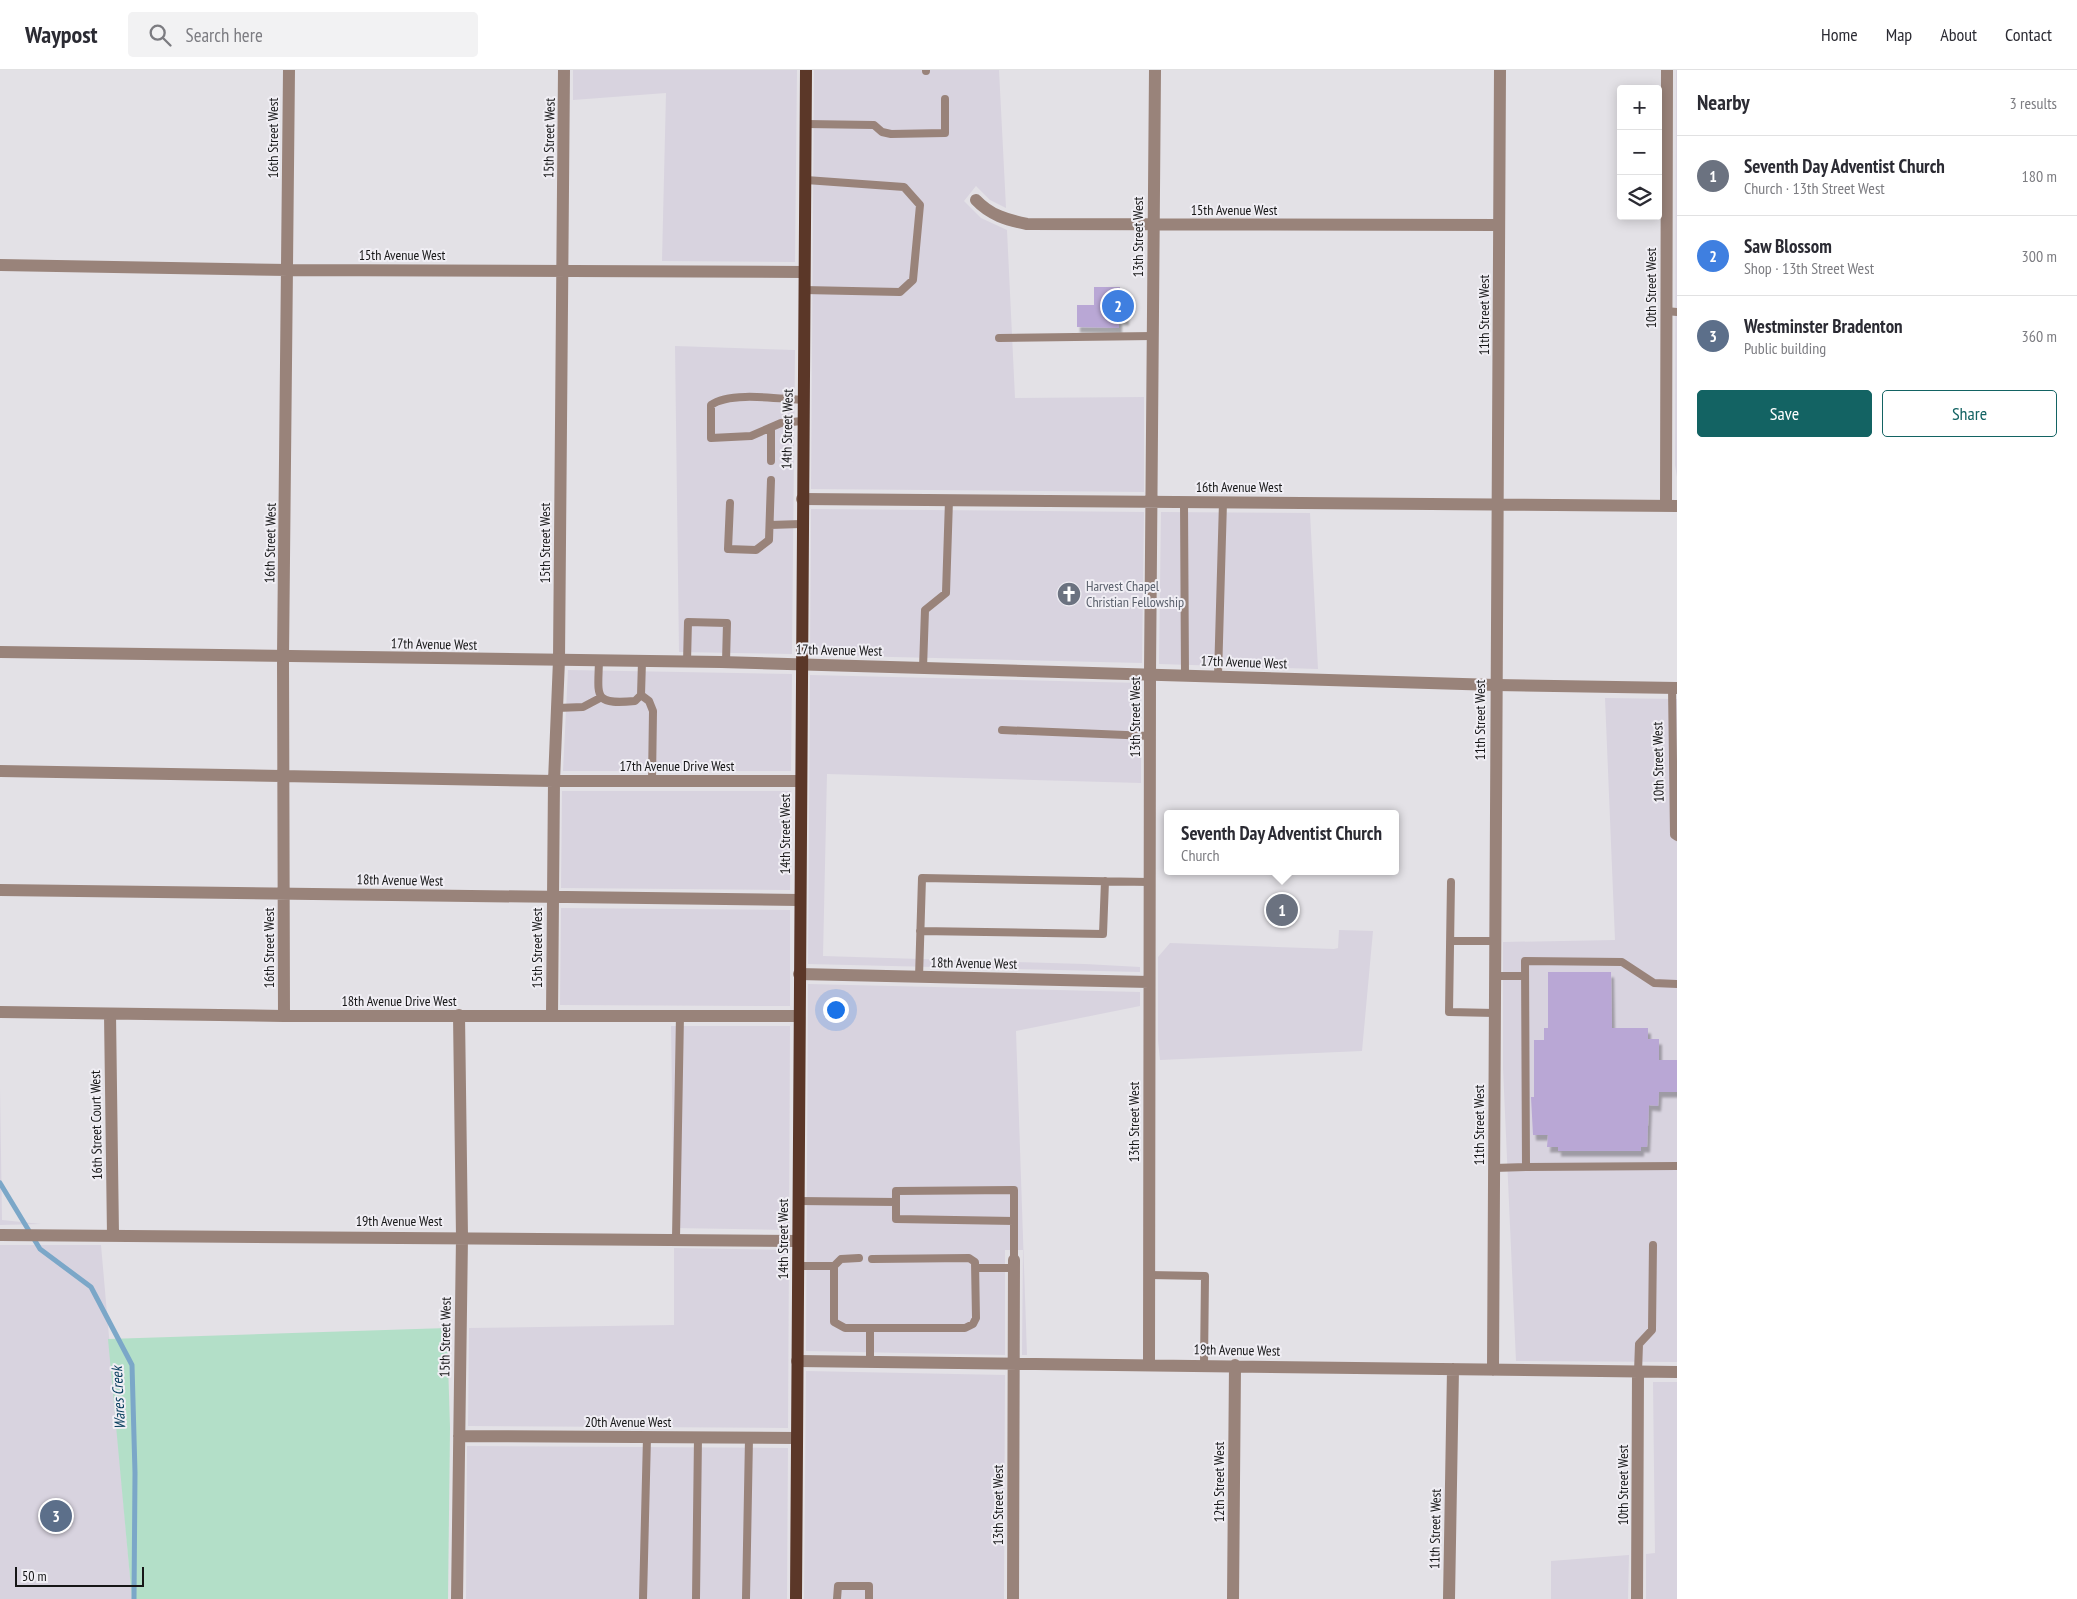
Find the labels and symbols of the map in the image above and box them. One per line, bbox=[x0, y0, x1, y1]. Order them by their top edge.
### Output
street label: 15th Street West bbox=[539, 97, 559, 178]
street label: 16th Street West bbox=[264, 98, 282, 178]
street label: 13th Street West bbox=[1129, 197, 1147, 277]
street label: 15th Avenue West bbox=[1191, 201, 1277, 219]
street label: 15th Avenue West bbox=[359, 246, 445, 264]
street label: 10th Street West bbox=[1642, 248, 1660, 328]
street label: 11th Street West bbox=[1475, 275, 1493, 355]
pin: 2 bbox=[1102, 287, 1134, 325]
street label: 14th Street West bbox=[777, 388, 797, 469]
street label: 16th Avenue West bbox=[1196, 478, 1282, 496]
street label: 16th Street West bbox=[260, 502, 280, 583]
street label: 15th Street West bbox=[536, 503, 554, 583]
place label: Harvest Chapel Christian Fellowship bbox=[1086, 577, 1184, 611]
church icon: Harvest Chapel Christian Fellowship bbox=[1056, 581, 1082, 607]
street label: 17th Avenue West bbox=[391, 634, 478, 654]
street label: 17th Avenue West bbox=[796, 640, 883, 660]
street label: 17th Avenue West bbox=[1200, 651, 1288, 673]
street label: 13th Street West bbox=[1126, 677, 1144, 757]
street label: 11th Street West bbox=[1471, 680, 1489, 760]
street label: 10th Street West bbox=[1648, 721, 1668, 802]
street label: 17th Avenue Drive West bbox=[620, 757, 735, 775]
street label: 14th Street West bbox=[776, 794, 794, 874]
street label: 18th Avenue West bbox=[357, 870, 444, 890]
pin: 1 bbox=[1266, 891, 1298, 929]
street label: 16th Street West bbox=[260, 908, 278, 988]
street label: 15th Street West bbox=[528, 908, 546, 988]
street label: 18th Avenue West bbox=[931, 953, 1018, 973]
street label: 18th Avenue Drive West bbox=[341, 992, 457, 1010]
your location bbox=[823, 997, 849, 1023]
street label: 16th Street Court West bbox=[86, 1070, 106, 1180]
street label: 13th Street West bbox=[1125, 1082, 1143, 1162]
street label: 11th Street West bbox=[1470, 1085, 1488, 1165]
street label: 14th Street West bbox=[774, 1199, 792, 1279]
street label: 19th Avenue West bbox=[356, 1212, 442, 1230]
street label: 15th Street West bbox=[435, 1296, 455, 1377]
street label: 19th Avenue West bbox=[1194, 1340, 1281, 1360]
water label: Wares Creek bbox=[107, 1364, 129, 1430]
street label: 20th Avenue West bbox=[585, 1413, 671, 1431]
street label: 12th Street West bbox=[1210, 1442, 1228, 1522]
street label: 10th Street West bbox=[1614, 1445, 1632, 1525]
street label: 13th Street West bbox=[989, 1465, 1007, 1545]
street label: 11th Street West bbox=[1425, 1488, 1445, 1569]
pin: 3 bbox=[40, 1497, 72, 1535]
scale bar bbox=[15, 1564, 144, 1587]

